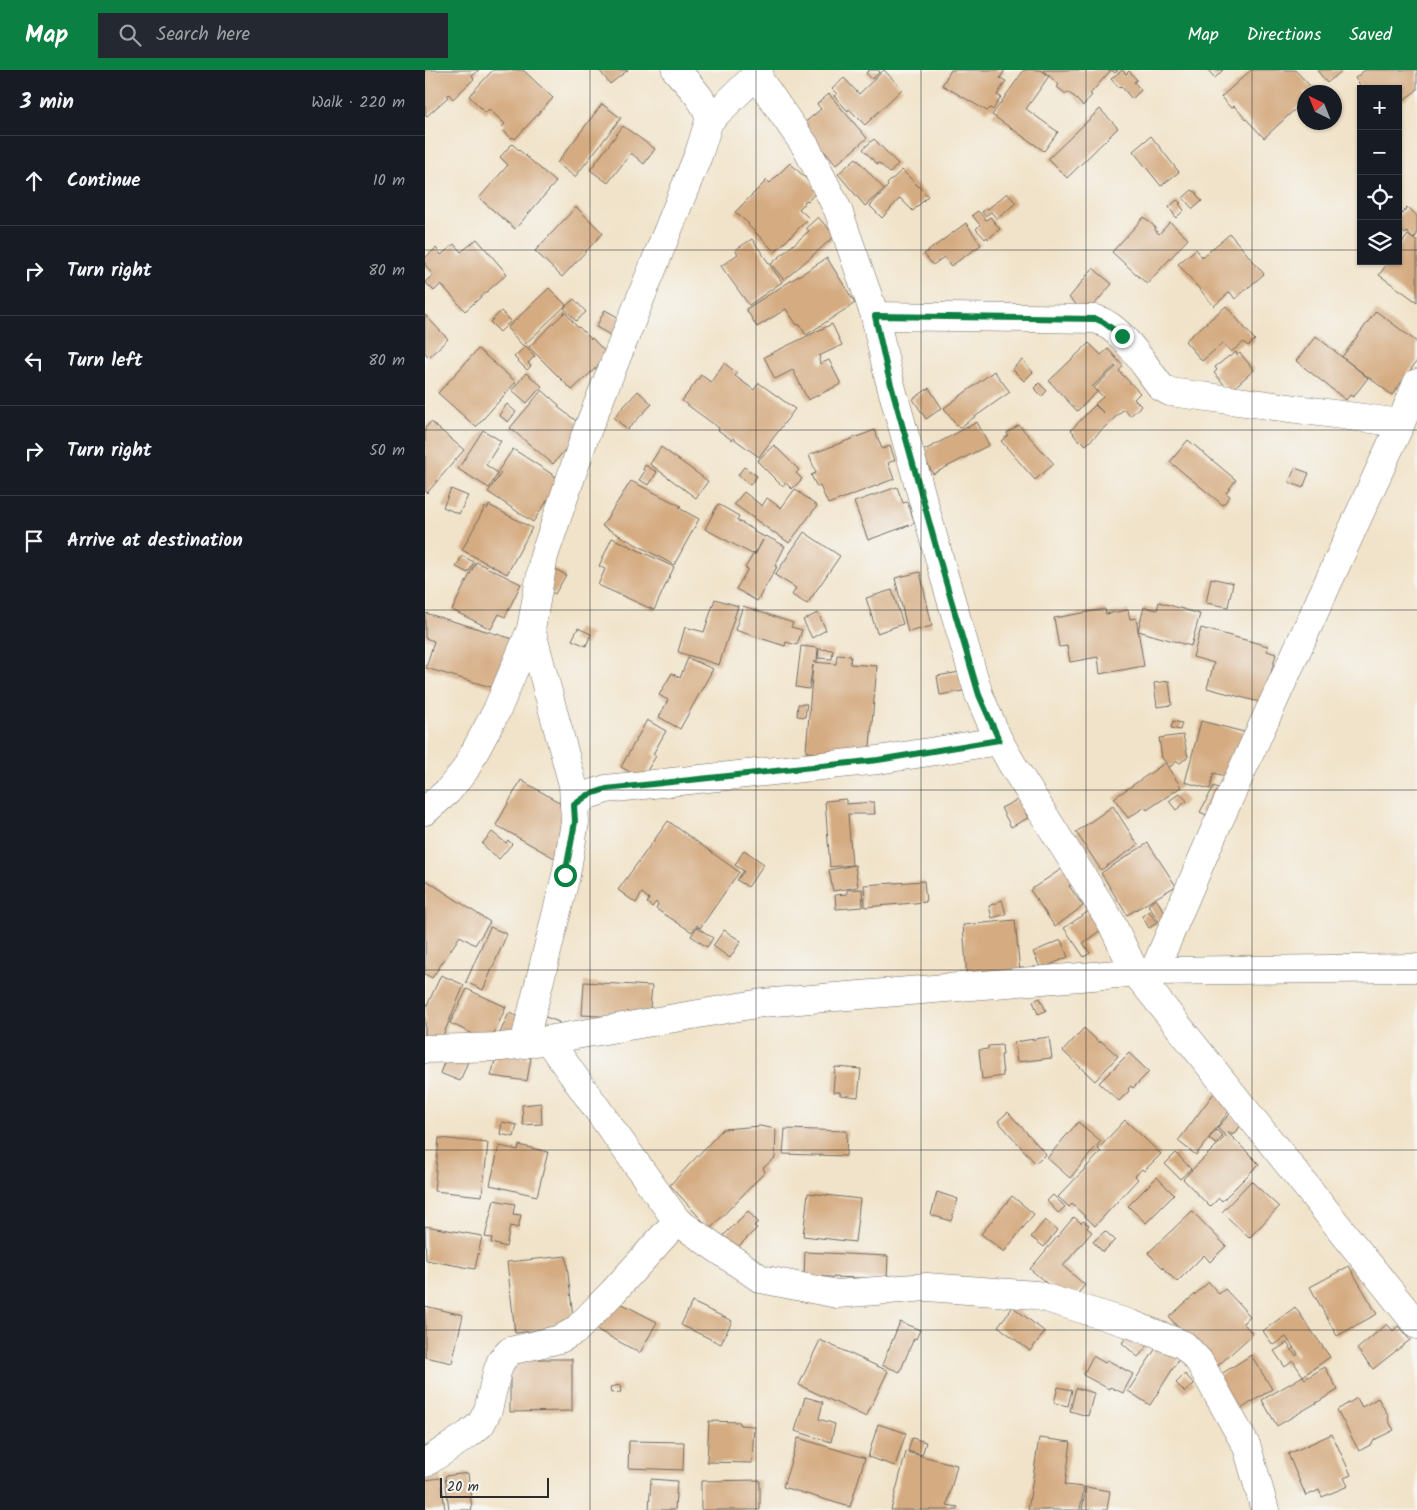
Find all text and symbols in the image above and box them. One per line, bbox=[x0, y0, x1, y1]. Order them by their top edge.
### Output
search box bbox=[98, 13, 448, 58]
text: Map bbox=[25, 16, 68, 55]
text: Search here bbox=[156, 20, 250, 50]
icon: search bbox=[116, 21, 144, 49]
text: Map bbox=[1187, 21, 1219, 50]
text: Directions bbox=[1247, 21, 1321, 50]
text: Saved bbox=[1349, 21, 1392, 50]
north arrow bbox=[1297, 85, 1342, 130]
map controls bbox=[1357, 85, 1402, 265]
button: + bbox=[1357, 85, 1402, 130]
text: 3 min bbox=[20, 86, 74, 119]
text: Walk · 220 m bbox=[311, 90, 405, 115]
button: − bbox=[1357, 130, 1402, 175]
text: Continue bbox=[67, 166, 140, 196]
icon: ahead bbox=[20, 167, 48, 195]
text: 10 m bbox=[373, 168, 405, 193]
button: locate bbox=[1357, 175, 1402, 220]
button: layers bbox=[1357, 220, 1402, 265]
text: Turn right bbox=[67, 256, 152, 286]
icon: right bbox=[20, 257, 48, 285]
text: 80 m bbox=[368, 258, 405, 283]
route end bbox=[1111, 325, 1134, 348]
text: Turn left bbox=[67, 346, 142, 376]
icon: left bbox=[20, 347, 48, 375]
text: 80 m bbox=[368, 348, 405, 373]
text: Turn right bbox=[67, 436, 152, 466]
icon: right bbox=[20, 437, 48, 465]
text: 50 m bbox=[369, 438, 405, 463]
text: Arrive at destination bbox=[67, 526, 243, 556]
icon: arrive bbox=[20, 527, 48, 555]
route start bbox=[554, 864, 577, 887]
scale bar bbox=[440, 1475, 549, 1498]
text: 20 m bbox=[447, 1476, 479, 1498]

